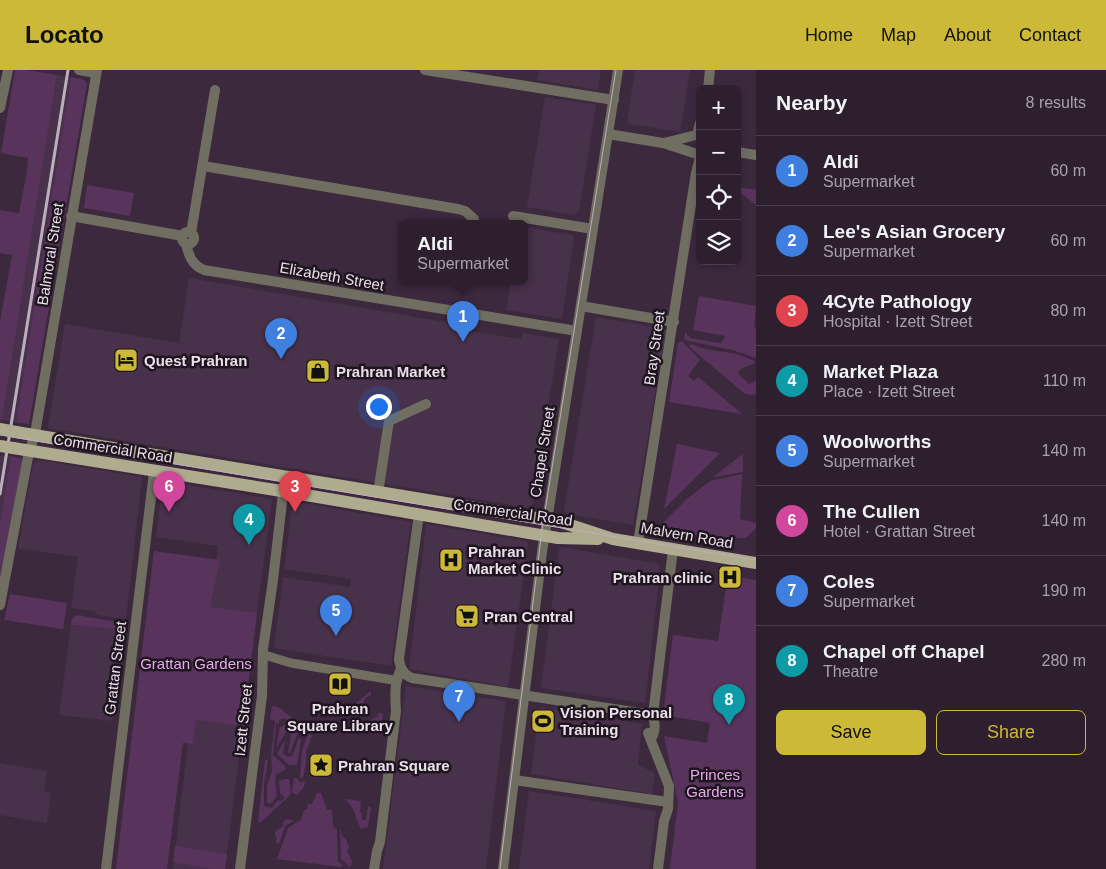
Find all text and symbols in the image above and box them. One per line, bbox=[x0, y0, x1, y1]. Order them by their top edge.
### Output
text: Locato bbox=[25, 21, 104, 48]
text: Home bbox=[805, 25, 853, 45]
text: Map bbox=[881, 25, 916, 45]
text: About bbox=[944, 25, 991, 45]
text: Contact bbox=[1019, 25, 1081, 45]
map controls bbox=[696, 85, 741, 265]
button: + bbox=[696, 85, 741, 130]
text: Nearby bbox=[776, 91, 847, 114]
text: 8 results bbox=[1026, 94, 1086, 111]
button: − bbox=[696, 130, 741, 175]
text: Aldi bbox=[823, 151, 859, 172]
text: 1 bbox=[788, 162, 796, 179]
text: 60 m bbox=[1050, 162, 1086, 179]
text: Supermarket bbox=[823, 173, 915, 190]
button: locate bbox=[696, 175, 741, 220]
street label: Balmoral Street bbox=[34, 201, 67, 306]
popup bbox=[398, 220, 528, 285]
button: layers bbox=[696, 220, 741, 265]
text: Lee's Asian Grocery bbox=[823, 221, 1005, 242]
text: 2 bbox=[788, 232, 796, 249]
text: 60 m bbox=[1050, 232, 1086, 249]
text: Aldi bbox=[417, 233, 453, 254]
text: Supermarket bbox=[823, 243, 915, 260]
text: Supermarket bbox=[417, 255, 509, 272]
street label: Elizabeth Street bbox=[278, 258, 386, 294]
text: 4Cyte Pathology bbox=[823, 291, 972, 312]
pin: 1 bbox=[447, 301, 479, 342]
text: 3 bbox=[788, 302, 796, 319]
text: 80 m bbox=[1050, 302, 1086, 319]
street label: Bray Street bbox=[640, 309, 668, 386]
text: Hospital · Izett Street bbox=[823, 313, 972, 330]
pin: 2 bbox=[265, 318, 297, 359]
hotel icon: Quest Prahran bbox=[113, 347, 139, 373]
place label: Quest Prahran bbox=[144, 352, 247, 369]
shop icon: Prahran Market bbox=[305, 358, 331, 384]
text: Market Plaza bbox=[823, 361, 938, 382]
place label: Prahran Market bbox=[336, 363, 445, 380]
text: 4 bbox=[788, 372, 796, 389]
text: 110 m bbox=[1043, 372, 1086, 389]
text: Place · Izett Street bbox=[823, 383, 955, 400]
your location bbox=[366, 394, 392, 420]
street label: Chapel Street bbox=[526, 405, 558, 499]
street label: Commercial Road bbox=[52, 430, 174, 466]
text: Woolworths bbox=[823, 431, 931, 452]
text: 5 bbox=[788, 442, 796, 459]
text: 140 m bbox=[1042, 442, 1086, 459]
text: Supermarket bbox=[823, 453, 915, 470]
pin: 6 bbox=[153, 471, 185, 512]
pin: 3 bbox=[279, 471, 311, 512]
street label: Commercial Road bbox=[452, 495, 574, 529]
text: The Cullen bbox=[823, 501, 920, 522]
pin: 4 bbox=[233, 504, 265, 545]
text: 6 bbox=[788, 512, 796, 529]
text: 140 m bbox=[1042, 512, 1086, 529]
street label: Malvern Road bbox=[640, 519, 734, 551]
text: Hotel · Grattan Street bbox=[823, 523, 975, 540]
place label: Prahran Market Clinic bbox=[468, 543, 561, 577]
hospital icon: Prahran Market Clinic bbox=[438, 547, 464, 573]
hospital icon: Prahran clinic bbox=[717, 564, 743, 590]
place label: Prahran clinic bbox=[613, 569, 712, 586]
text: Coles bbox=[823, 571, 875, 592]
text: 7 bbox=[788, 582, 796, 599]
text: 190 m bbox=[1042, 582, 1086, 599]
text: Supermarket bbox=[823, 593, 915, 610]
pin: 5 bbox=[320, 595, 352, 636]
supermarket icon: Pran Central bbox=[454, 603, 480, 629]
place label: Pran Central bbox=[484, 608, 573, 625]
street label: Grattan Street bbox=[101, 619, 129, 716]
text: Chapel off Chapel bbox=[823, 641, 985, 662]
text: 8 bbox=[788, 652, 796, 669]
text: 280 m bbox=[1042, 652, 1086, 669]
park label: Grattan Gardens bbox=[140, 655, 252, 672]
text: Theatre bbox=[823, 663, 878, 680]
library icon: Prahran Square Library bbox=[327, 671, 353, 697]
pin: 7 bbox=[443, 681, 475, 722]
street label: Izett Street bbox=[231, 682, 255, 757]
pin: 8 bbox=[713, 684, 745, 725]
place label: Prahran Square Library bbox=[287, 700, 394, 734]
place label: Vision Personal Training bbox=[560, 704, 672, 738]
sports icon: Vision Personal Training bbox=[530, 708, 556, 734]
button: Save bbox=[776, 710, 926, 755]
button: Share bbox=[936, 710, 1086, 755]
place icon: Prahran Square bbox=[308, 752, 334, 778]
place label: Prahran Square bbox=[338, 757, 450, 774]
park label: Princes Gardens bbox=[686, 766, 744, 800]

